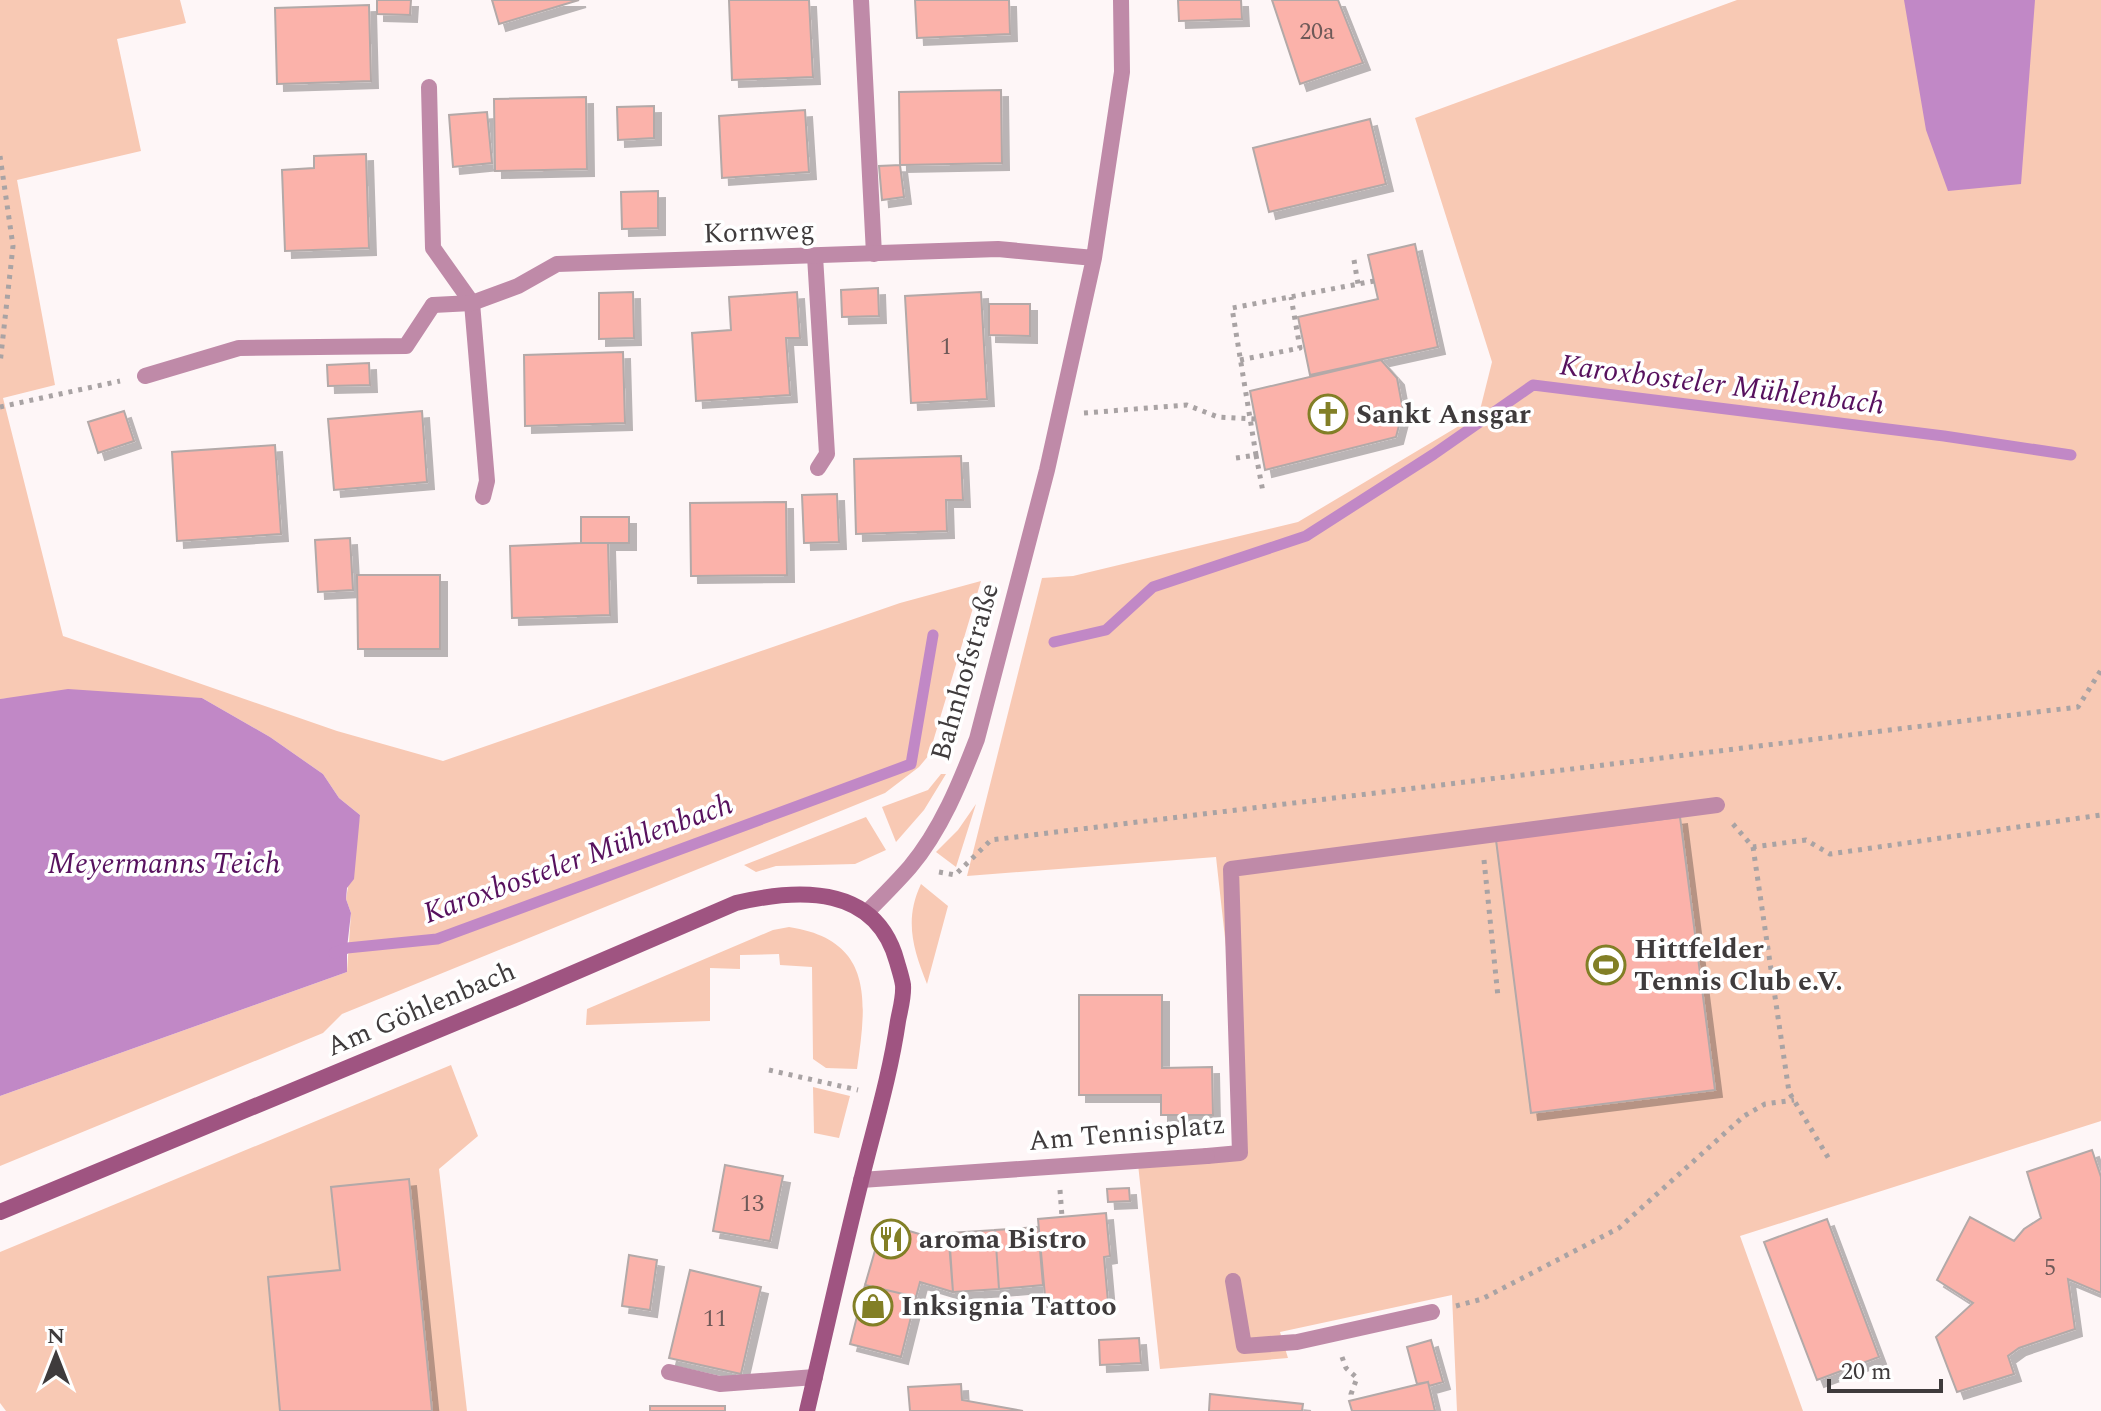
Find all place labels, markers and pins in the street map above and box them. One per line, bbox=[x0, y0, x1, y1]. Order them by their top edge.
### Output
church icon: Sankt Ansgar bbox=[1307, 393, 1349, 435]
place label: Sankt Ansgar bbox=[1356, 393, 1531, 436]
place label: Hittfelder Tennis Club e.V. bbox=[1634, 928, 1843, 1003]
sports icon: Hittfelder Tennis Club e.V. bbox=[1585, 944, 1627, 986]
restaurant icon: aroma Bistro bbox=[870, 1218, 912, 1260]
place label: aroma Bistro bbox=[919, 1218, 1087, 1261]
shop icon: Inksignia Tattoo bbox=[852, 1285, 894, 1327]
place label: Inksignia Tattoo bbox=[901, 1285, 1117, 1328]

